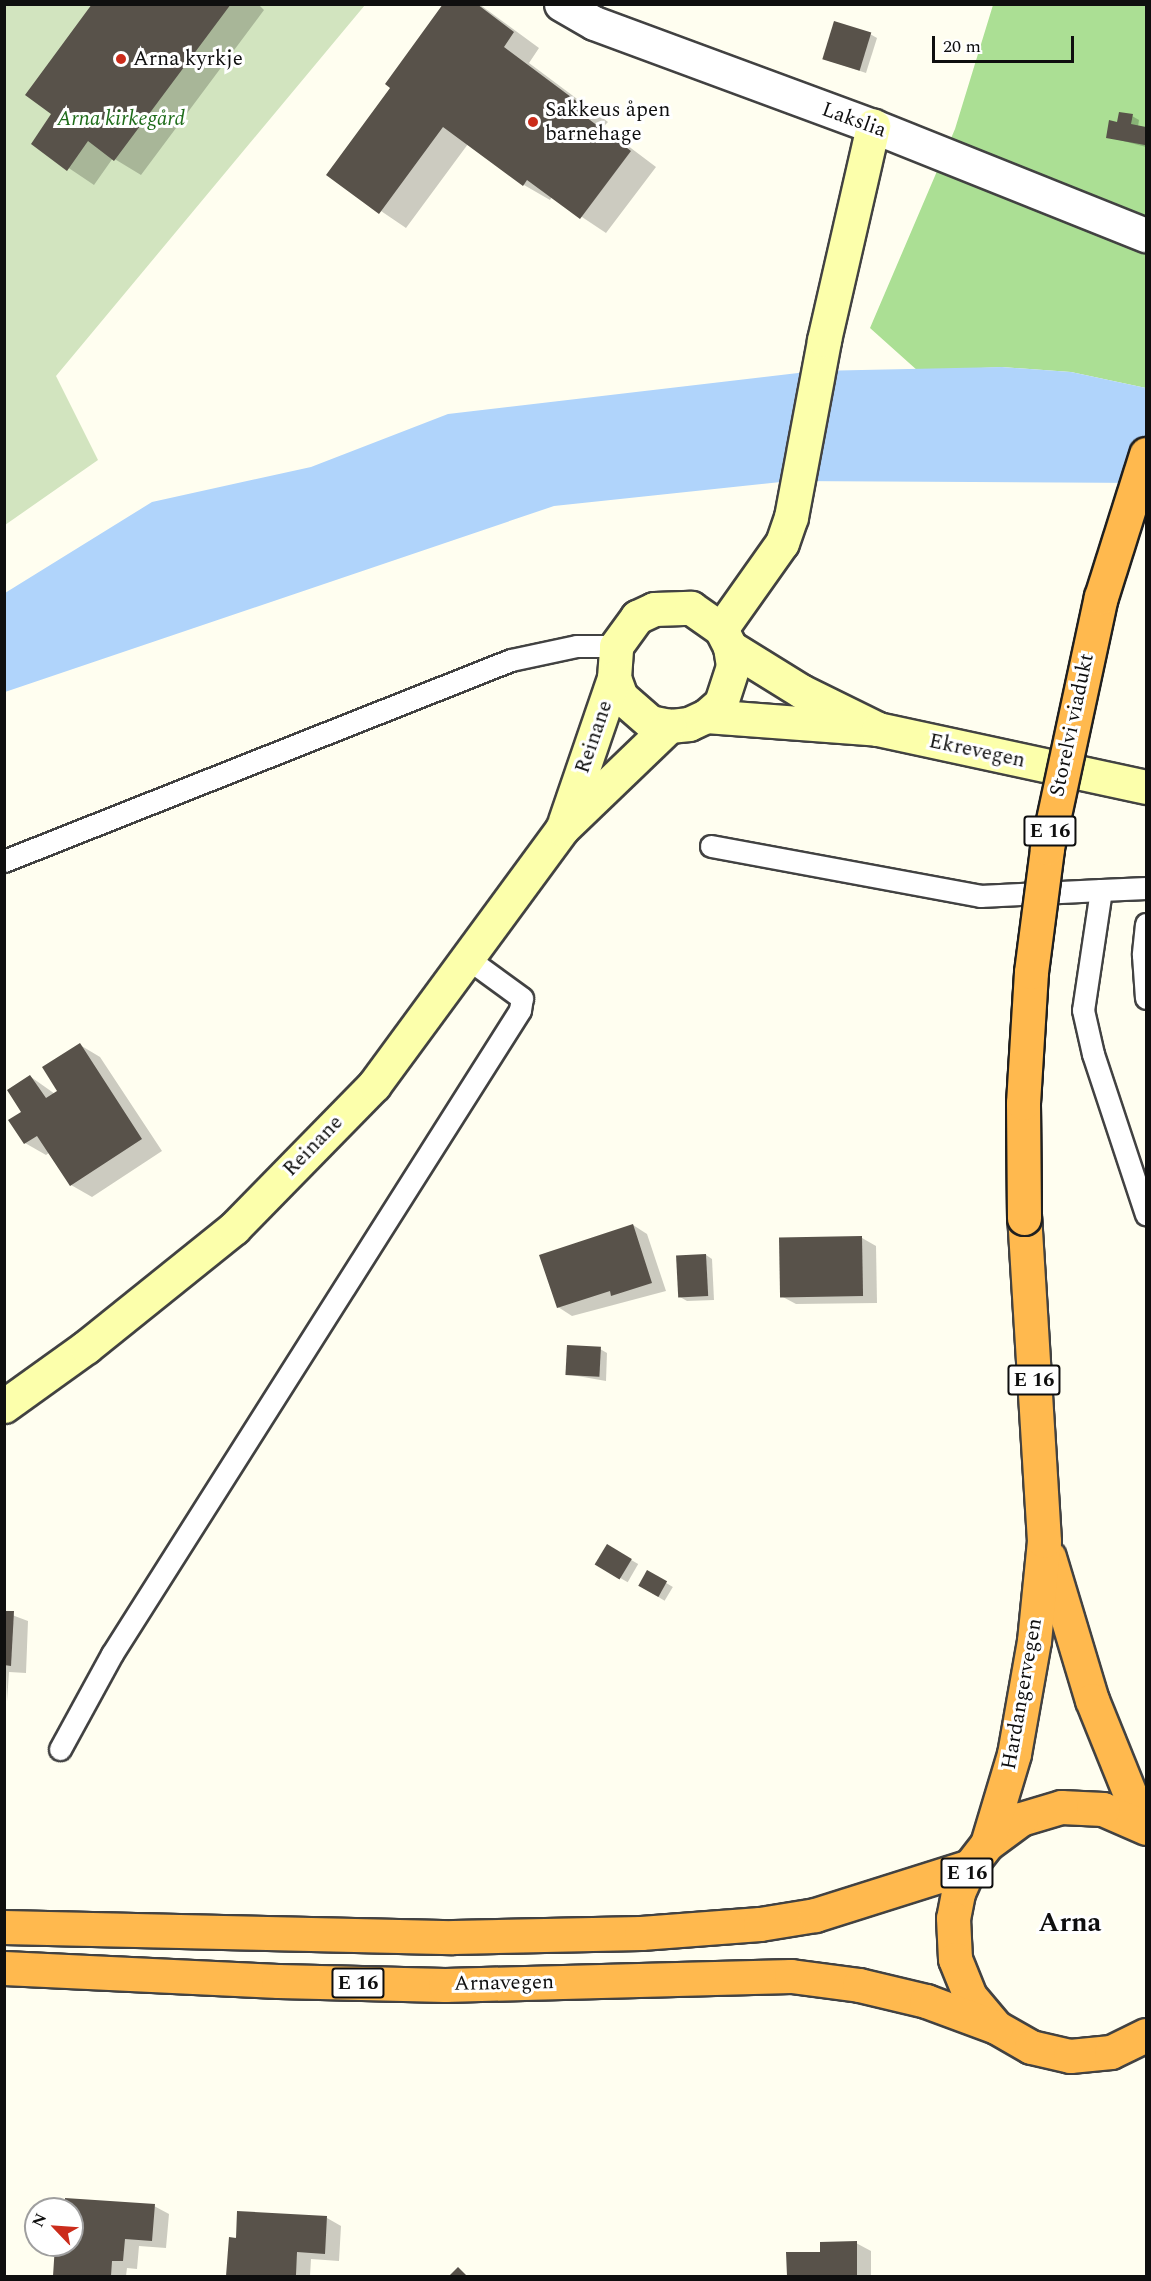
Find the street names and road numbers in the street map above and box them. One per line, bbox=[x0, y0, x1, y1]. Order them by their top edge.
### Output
street label: Lakslia bbox=[818, 97, 890, 143]
street label: Storelvi viadukt bbox=[1045, 651, 1099, 799]
street label: Reinane bbox=[570, 697, 618, 777]
street label: Ekrevegen bbox=[927, 729, 1027, 773]
road number: E 16 bbox=[1023, 814, 1077, 848]
street label: Reinane bbox=[278, 1110, 348, 1182]
road number: E 16 bbox=[1007, 1363, 1061, 1397]
street label: Hardangervegen bbox=[996, 1616, 1048, 1772]
road number: E 16 bbox=[940, 1856, 994, 1890]
road number: E 16 bbox=[331, 1966, 385, 2000]
street label: Arnavegen bbox=[454, 1970, 554, 1996]

